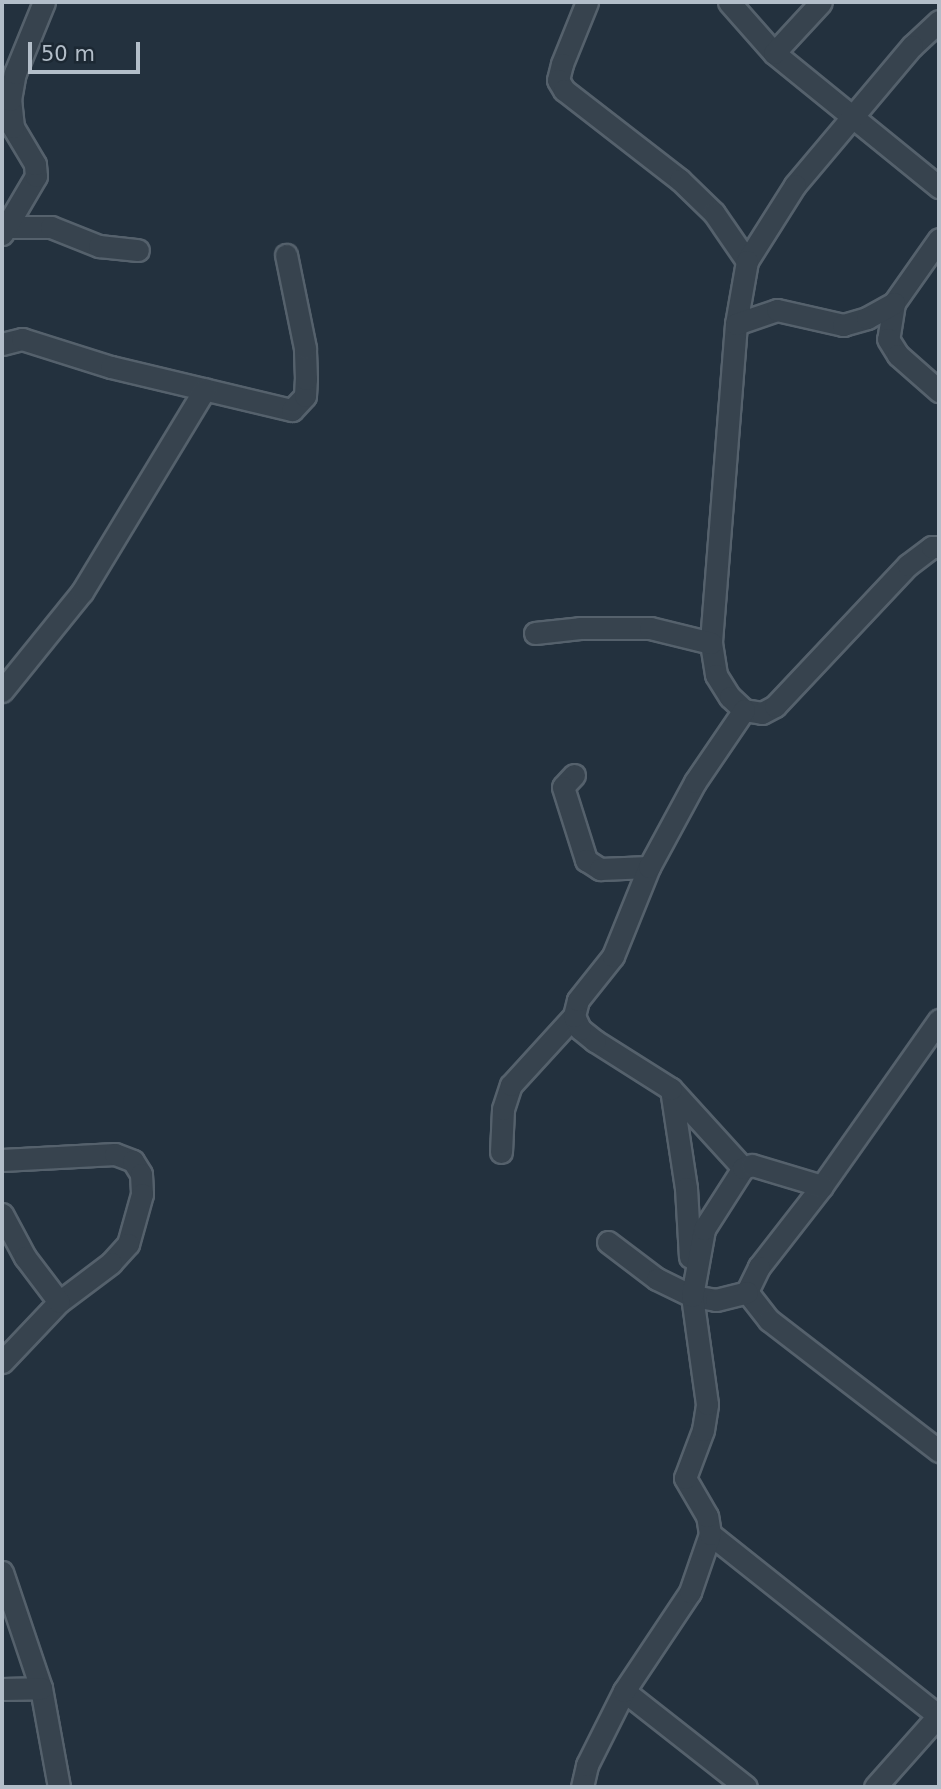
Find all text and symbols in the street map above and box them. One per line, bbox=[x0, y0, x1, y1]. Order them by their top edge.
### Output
scale bar bbox=[32, 28, 144, 72]
text: 50 m bbox=[41, 42, 95, 66]

